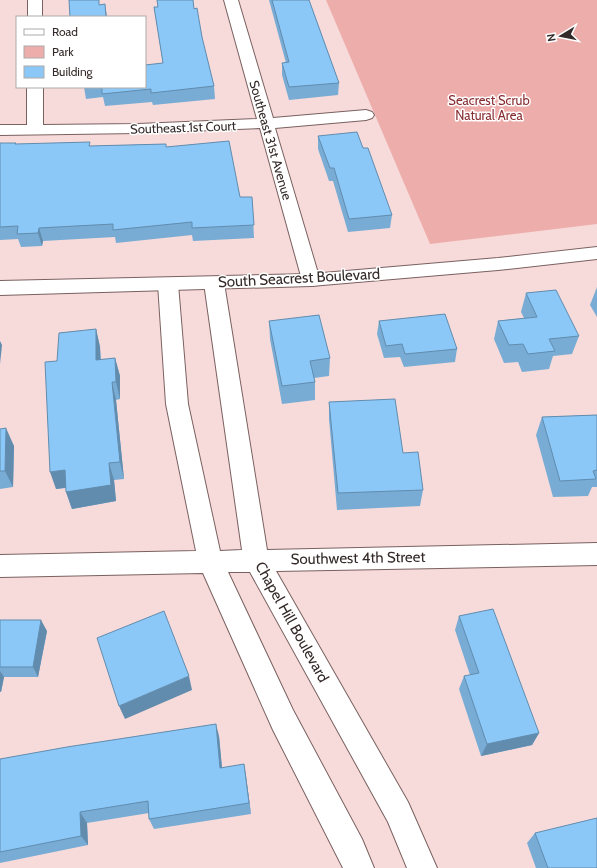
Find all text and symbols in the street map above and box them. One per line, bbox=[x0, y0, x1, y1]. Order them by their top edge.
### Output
legend bbox=[16, 16, 146, 88]
north arrow bbox=[541, 16, 581, 56]
text: Road bbox=[52, 24, 78, 39]
text: N bbox=[544, 33, 559, 43]
text: Park bbox=[52, 44, 74, 59]
text: Building bbox=[52, 64, 94, 79]
street label: Southeast 31st Avenue bbox=[246, 78, 296, 202]
park label: Seacrest Scrub Natural Area bbox=[448, 92, 530, 123]
street label: Southeast 1st Court bbox=[130, 117, 237, 137]
street label: South Seacrest Boulevard bbox=[218, 265, 380, 291]
street label: Southwest 4th Street bbox=[290, 548, 426, 568]
street label: Chapel Hill Boulevard bbox=[251, 559, 333, 685]

